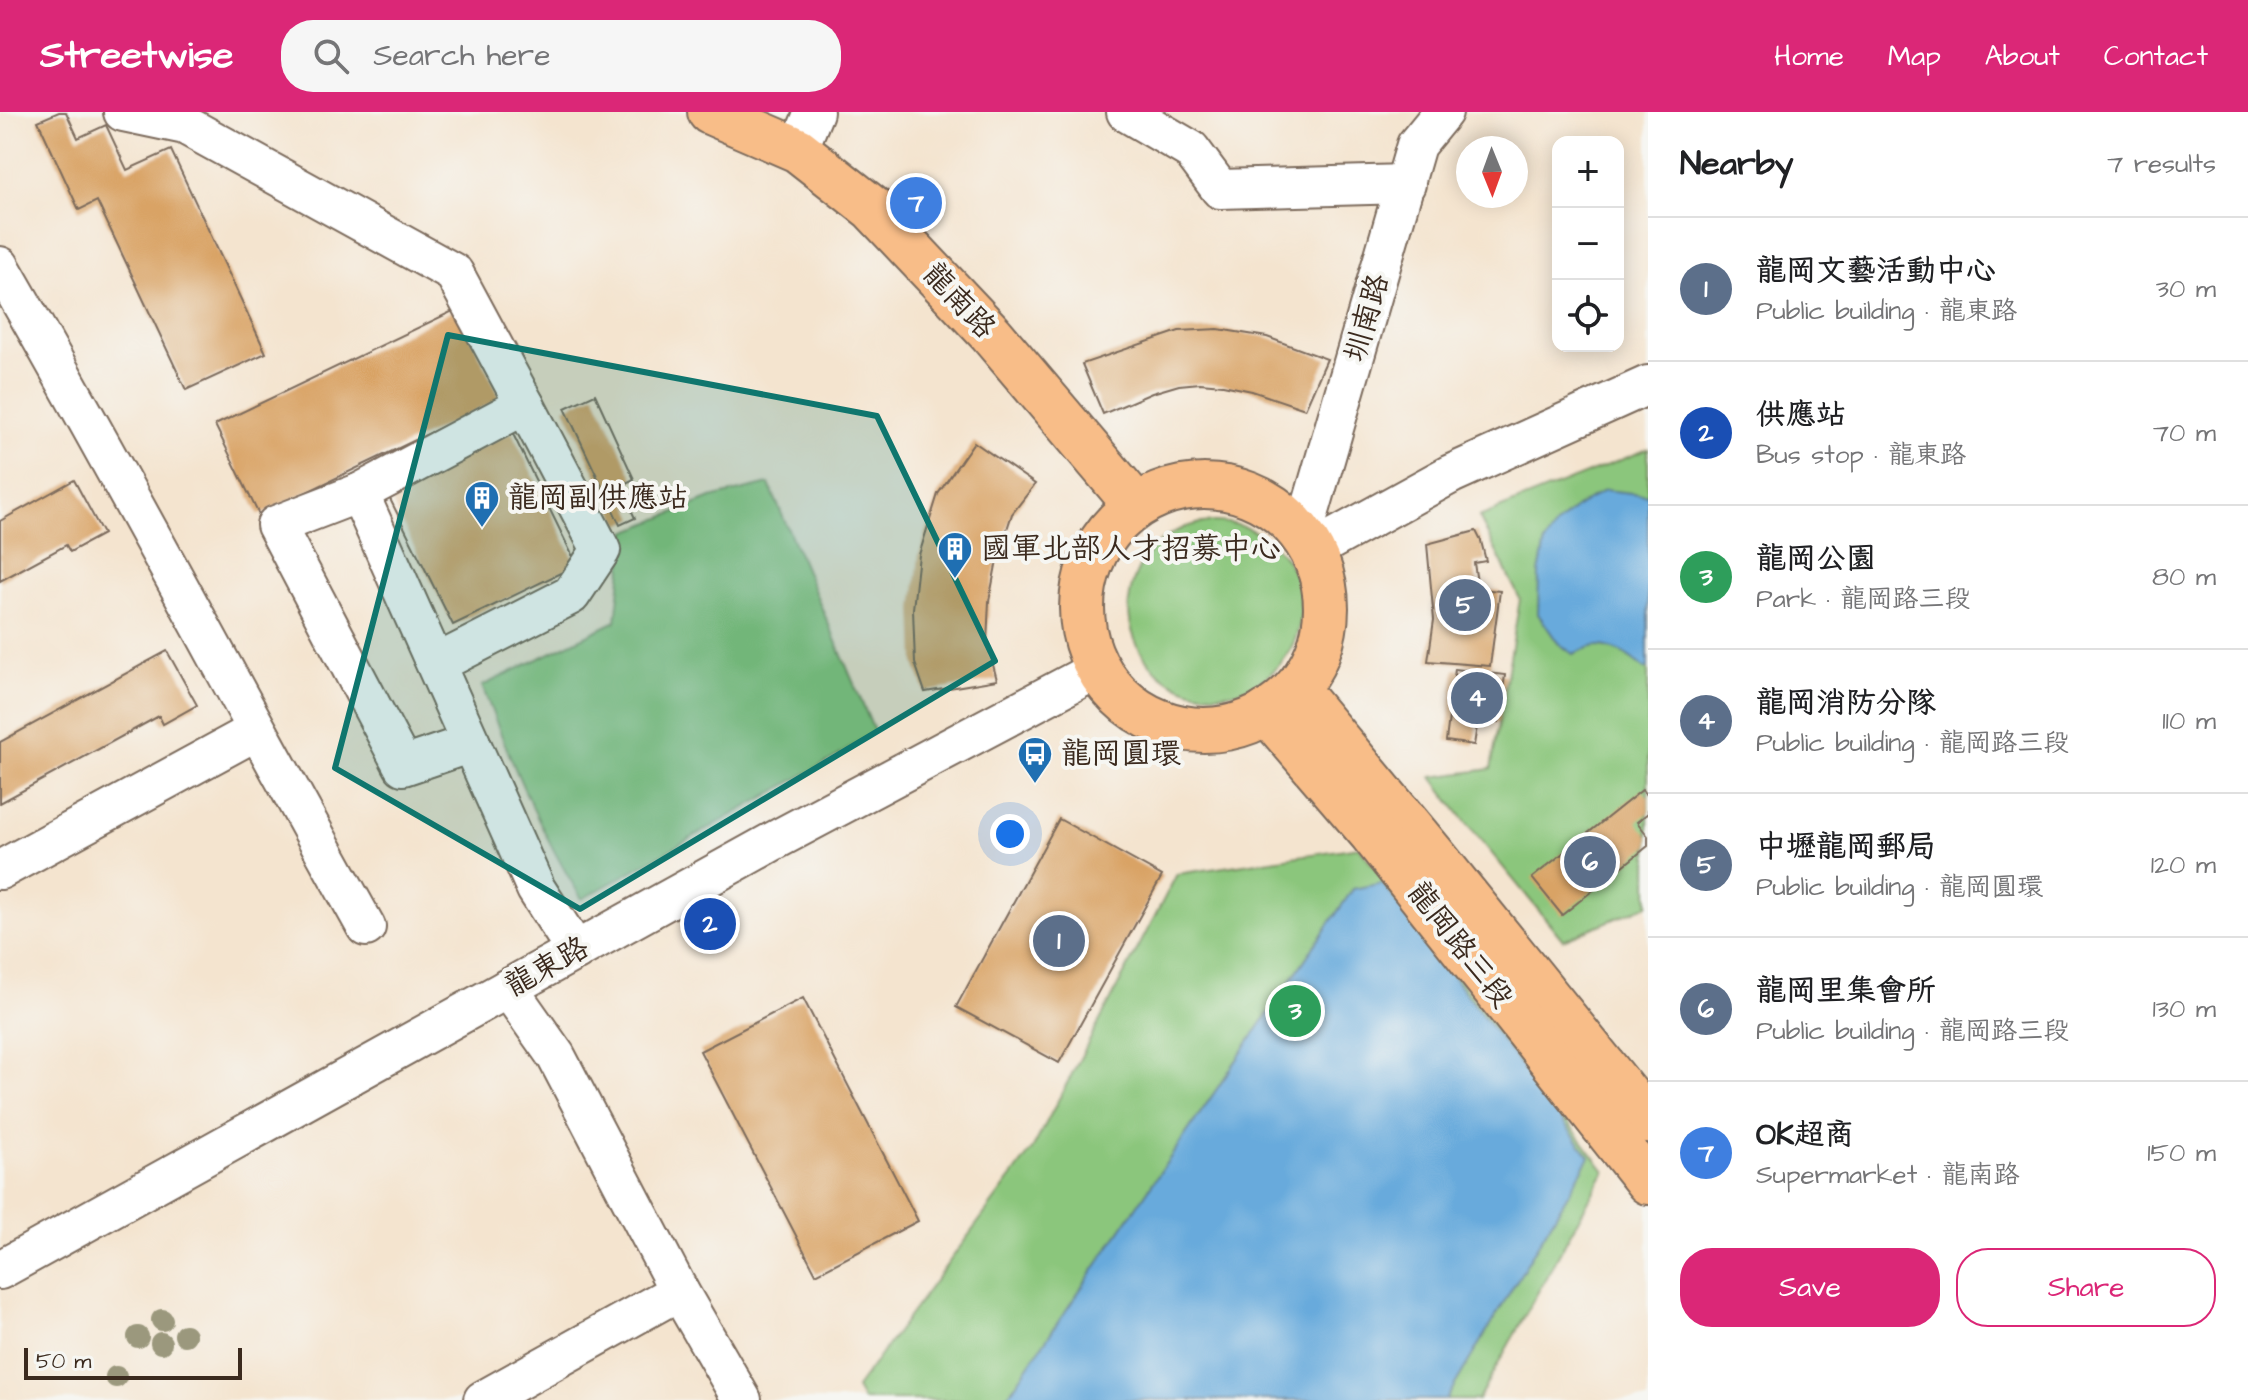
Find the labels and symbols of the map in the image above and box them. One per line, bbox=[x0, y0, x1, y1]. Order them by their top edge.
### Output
north arrow bbox=[1456, 136, 1528, 208]
pin: 7 bbox=[890, 173, 942, 233]
street label: 龍南路 bbox=[913, 254, 1005, 348]
street label: 圳南路 bbox=[1334, 269, 1400, 367]
place label: 龍岡副供應站 bbox=[508, 477, 688, 519]
building icon: 龍岡副供應站 bbox=[463, 479, 501, 529]
place label: 國軍北部人才招募中心 bbox=[981, 528, 1281, 570]
building icon: 國軍北部人才招募中心 bbox=[936, 530, 974, 580]
pin: 5 bbox=[1439, 575, 1491, 635]
pin: 4 bbox=[1451, 668, 1503, 728]
place label: 龍岡圓環 bbox=[1061, 733, 1181, 775]
bus stop icon: 龍岡圓環 bbox=[1016, 735, 1054, 785]
your location bbox=[990, 814, 1030, 854]
pin: 6 bbox=[1564, 832, 1616, 892]
street label: 龍岡路三段 bbox=[1397, 873, 1523, 1017]
pin: 2 bbox=[684, 894, 736, 954]
pin: 1 bbox=[1033, 911, 1085, 971]
street label: 龍東路 bbox=[497, 927, 597, 1007]
pin: 3 bbox=[1269, 981, 1321, 1041]
scale bar bbox=[24, 1344, 242, 1380]

